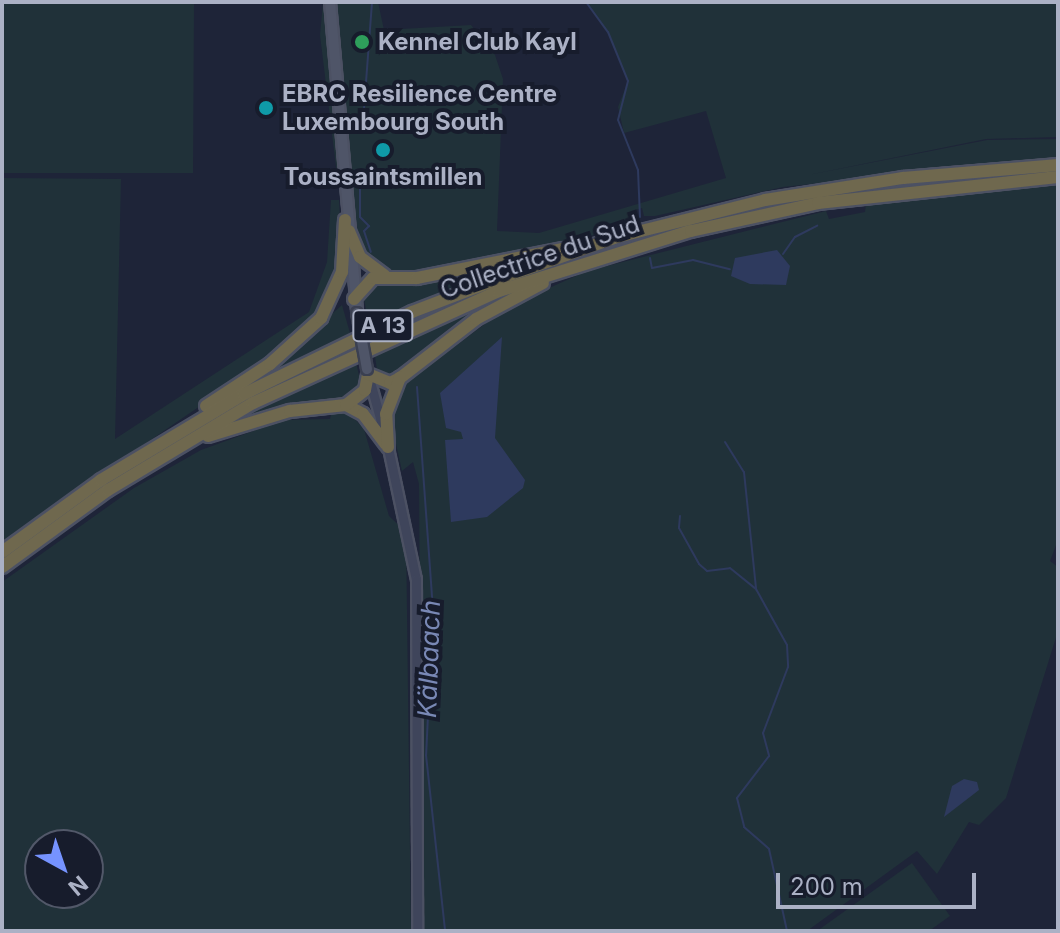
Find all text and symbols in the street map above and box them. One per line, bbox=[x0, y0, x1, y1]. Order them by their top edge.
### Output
place label: Kennel Club Kayl bbox=[378, 28, 577, 56]
marker: Kennel Club Kayl bbox=[353, 33, 371, 51]
place label: EBRC Resilience Centre Luxembourg South bbox=[282, 80, 557, 136]
marker: EBRC Resilience Centre Luxembourg South bbox=[257, 99, 275, 117]
marker: Toussaintsmillen bbox=[374, 141, 392, 159]
place label: Toussaintsmillen bbox=[284, 163, 482, 191]
street label: Collectrice du Sud bbox=[437, 209, 643, 305]
road number: A 13 bbox=[351, 308, 415, 344]
water label: Kälbaach bbox=[411, 600, 447, 718]
north arrow bbox=[24, 829, 104, 909]
scale bar bbox=[780, 857, 980, 907]
text: N bbox=[63, 871, 93, 901]
text: 200 m bbox=[790, 872, 863, 901]

